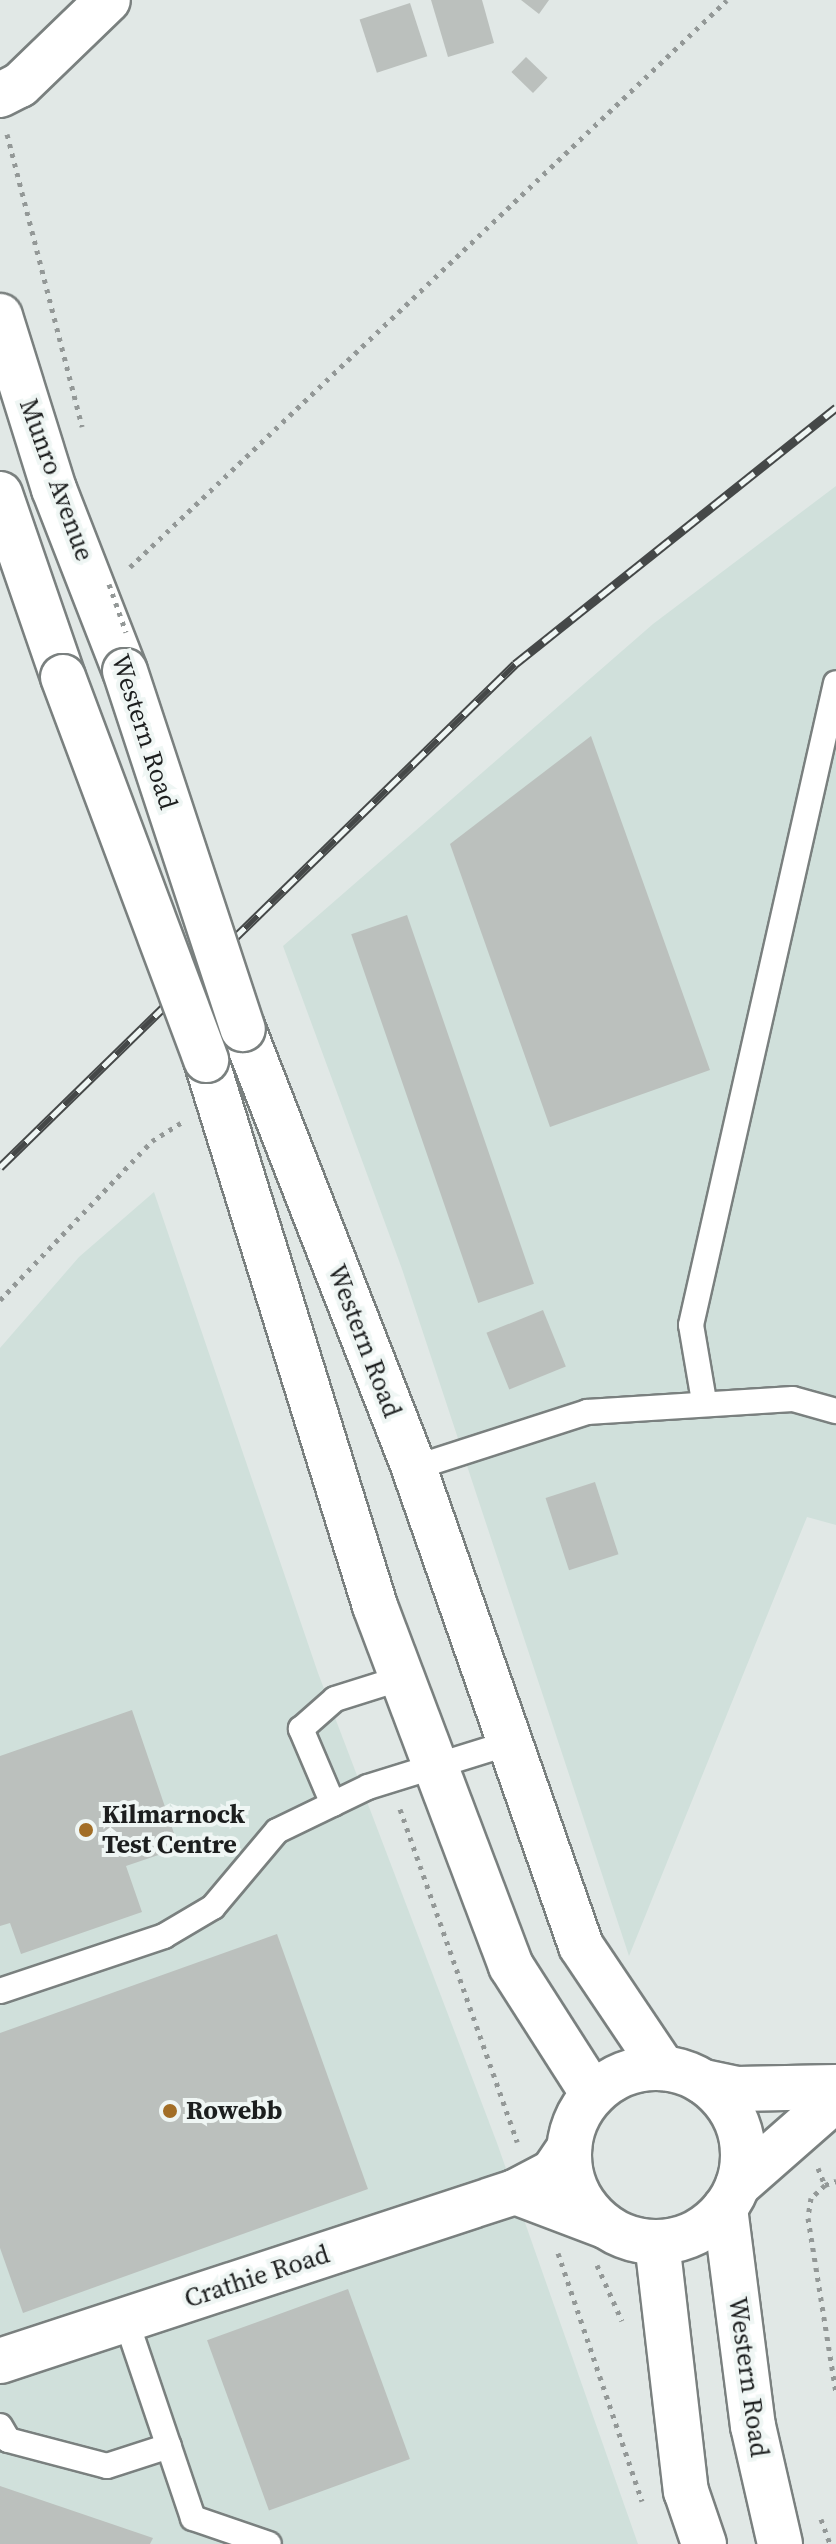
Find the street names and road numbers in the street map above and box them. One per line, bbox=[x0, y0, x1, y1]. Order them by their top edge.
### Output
street label: Munro Avenue bbox=[12, 395, 100, 565]
street label: Western Road bbox=[104, 651, 184, 813]
street label: Western Road bbox=[321, 1260, 407, 1422]
street label: Crathie Road bbox=[181, 2239, 333, 2315]
street label: Western Road bbox=[721, 2295, 775, 2459]

